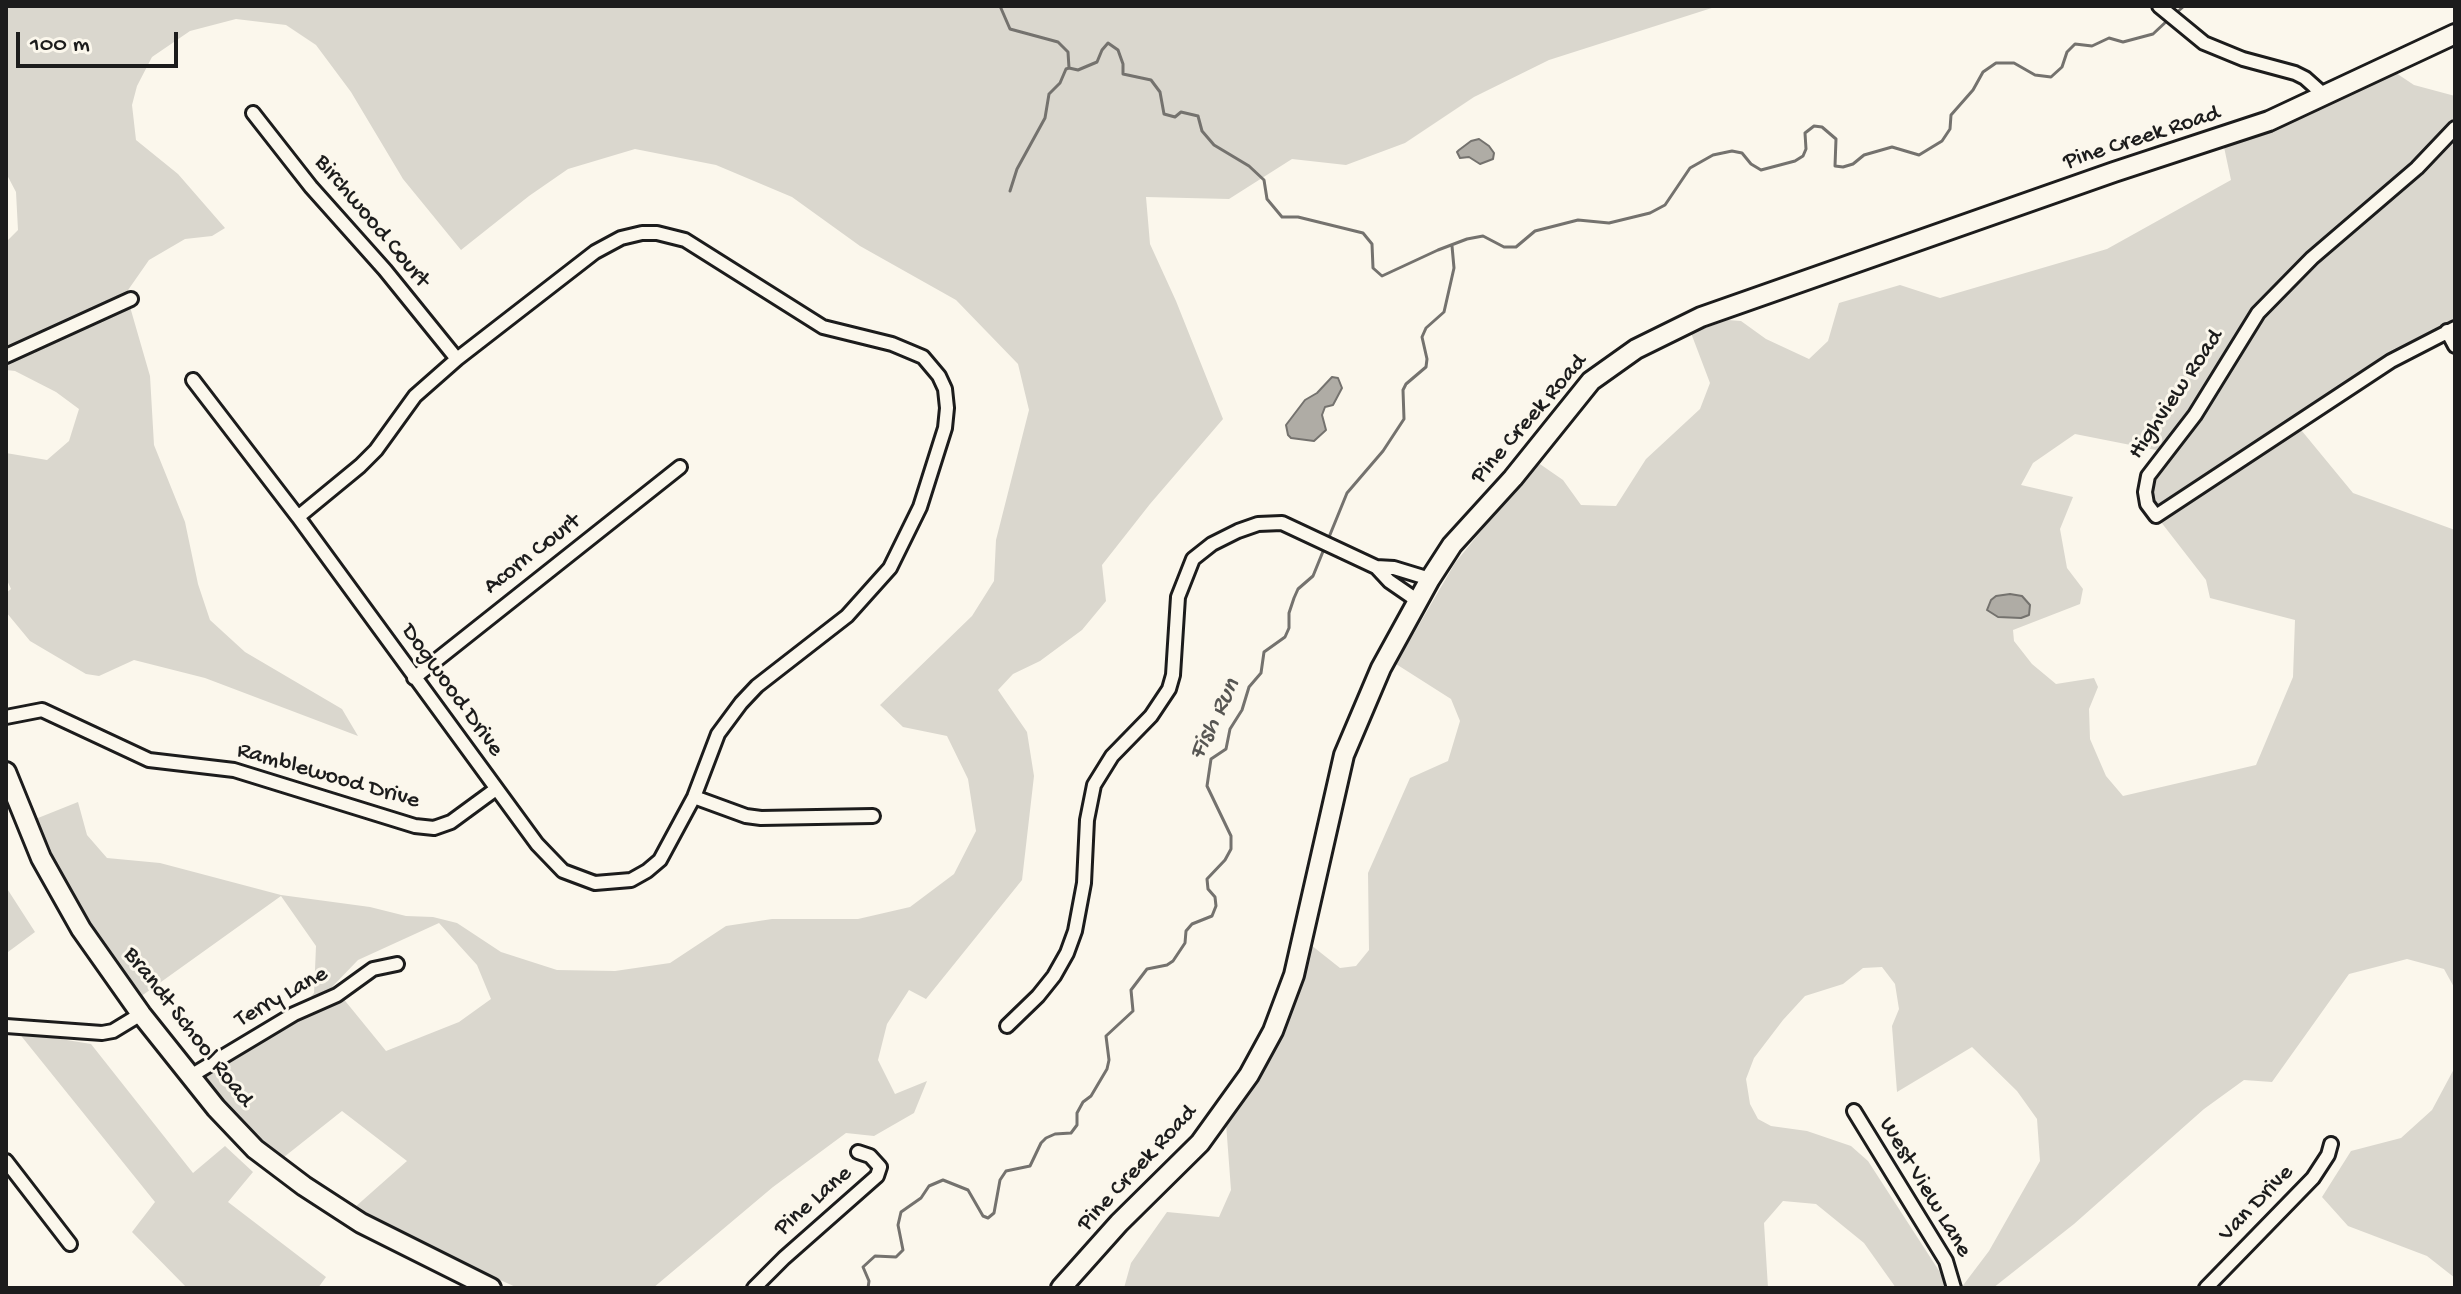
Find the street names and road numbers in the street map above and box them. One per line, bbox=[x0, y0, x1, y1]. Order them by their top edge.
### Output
street label: Pine Creek Road bbox=[2060, 100, 2224, 178]
street label: Birchwood Court bbox=[307, 149, 435, 295]
street label: Highview Road bbox=[2123, 325, 2231, 465]
street label: Pine Creek Road bbox=[1466, 349, 1594, 491]
street label: Acorn Court bbox=[479, 508, 587, 602]
street label: Dogwood Drive bbox=[393, 619, 509, 763]
street label: Ramblewood Drive bbox=[233, 737, 423, 817]
street label: Brandt School Road bbox=[115, 942, 259, 1114]
street label: Terry Lane bbox=[230, 961, 334, 1035]
street label: Pine Creek Road bbox=[1072, 1100, 1204, 1238]
street label: West View Lane bbox=[1871, 1113, 1977, 1263]
street label: Van Drive bbox=[2213, 1159, 2301, 1249]
street label: Pine Lane bbox=[769, 1160, 859, 1244]

